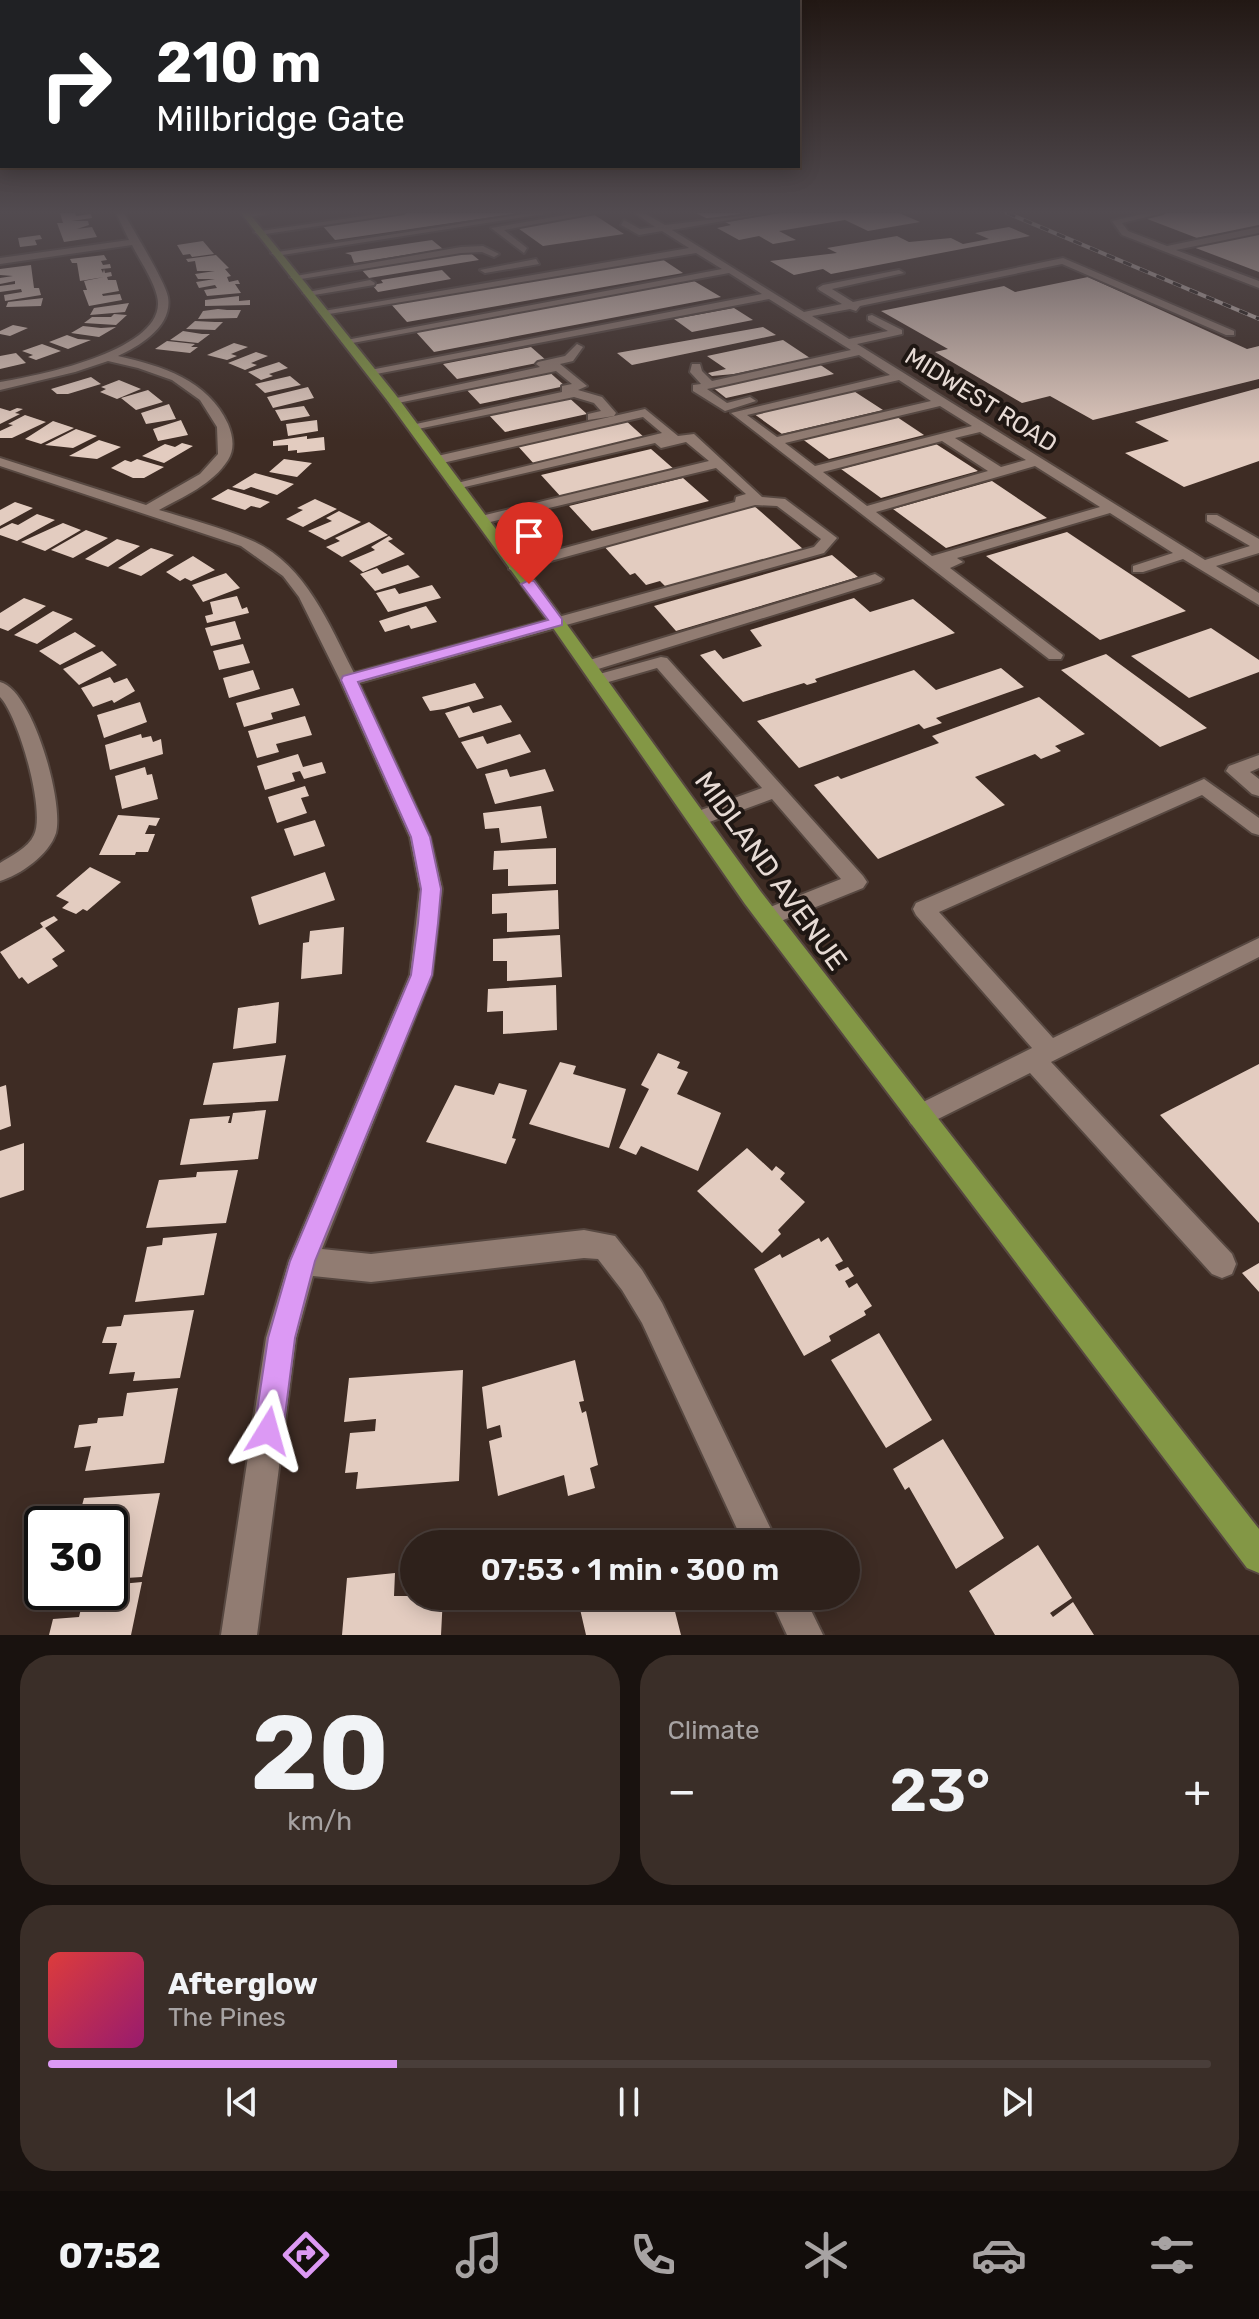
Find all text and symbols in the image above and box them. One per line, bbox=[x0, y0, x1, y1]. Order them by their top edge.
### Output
text: 210 m bbox=[156, 30, 322, 96]
icon: right bbox=[24, 32, 128, 136]
text: Millbridge Gate bbox=[156, 97, 405, 140]
street label: MIDWEST ROAD bbox=[900, 342, 1062, 458]
pin bbox=[495, 502, 563, 584]
icon: arrive bbox=[507, 514, 551, 558]
street label: MIDLAND AVENUE bbox=[688, 765, 854, 977]
position arrow bbox=[226, 1389, 310, 1473]
speed limit sign: 30 bbox=[24, 1506, 128, 1610]
text: 07:53 · 1 min · 300 m bbox=[481, 1552, 779, 1588]
text: 20 bbox=[251, 1692, 389, 1815]
text: Climate bbox=[668, 1715, 760, 1746]
text: 23° bbox=[889, 1755, 990, 1826]
text: − bbox=[668, 1765, 696, 1817]
text: + bbox=[1184, 1765, 1211, 1817]
text: km/h bbox=[287, 1806, 352, 1837]
text: Afterglow bbox=[168, 1966, 318, 2002]
text: The Pines bbox=[168, 2002, 286, 2033]
icon: previous bbox=[220, 2080, 264, 2124]
icon: pause bbox=[607, 2080, 651, 2124]
icon: next bbox=[995, 2080, 1039, 2124]
icon: directions bbox=[278, 2227, 334, 2283]
icon: music bbox=[451, 2227, 507, 2283]
icon: phone bbox=[625, 2227, 681, 2283]
icon: climate bbox=[798, 2227, 854, 2283]
icon: car bbox=[971, 2227, 1027, 2283]
icon: filters bbox=[1144, 2227, 1200, 2283]
text: 07:52 bbox=[59, 2234, 161, 2277]

